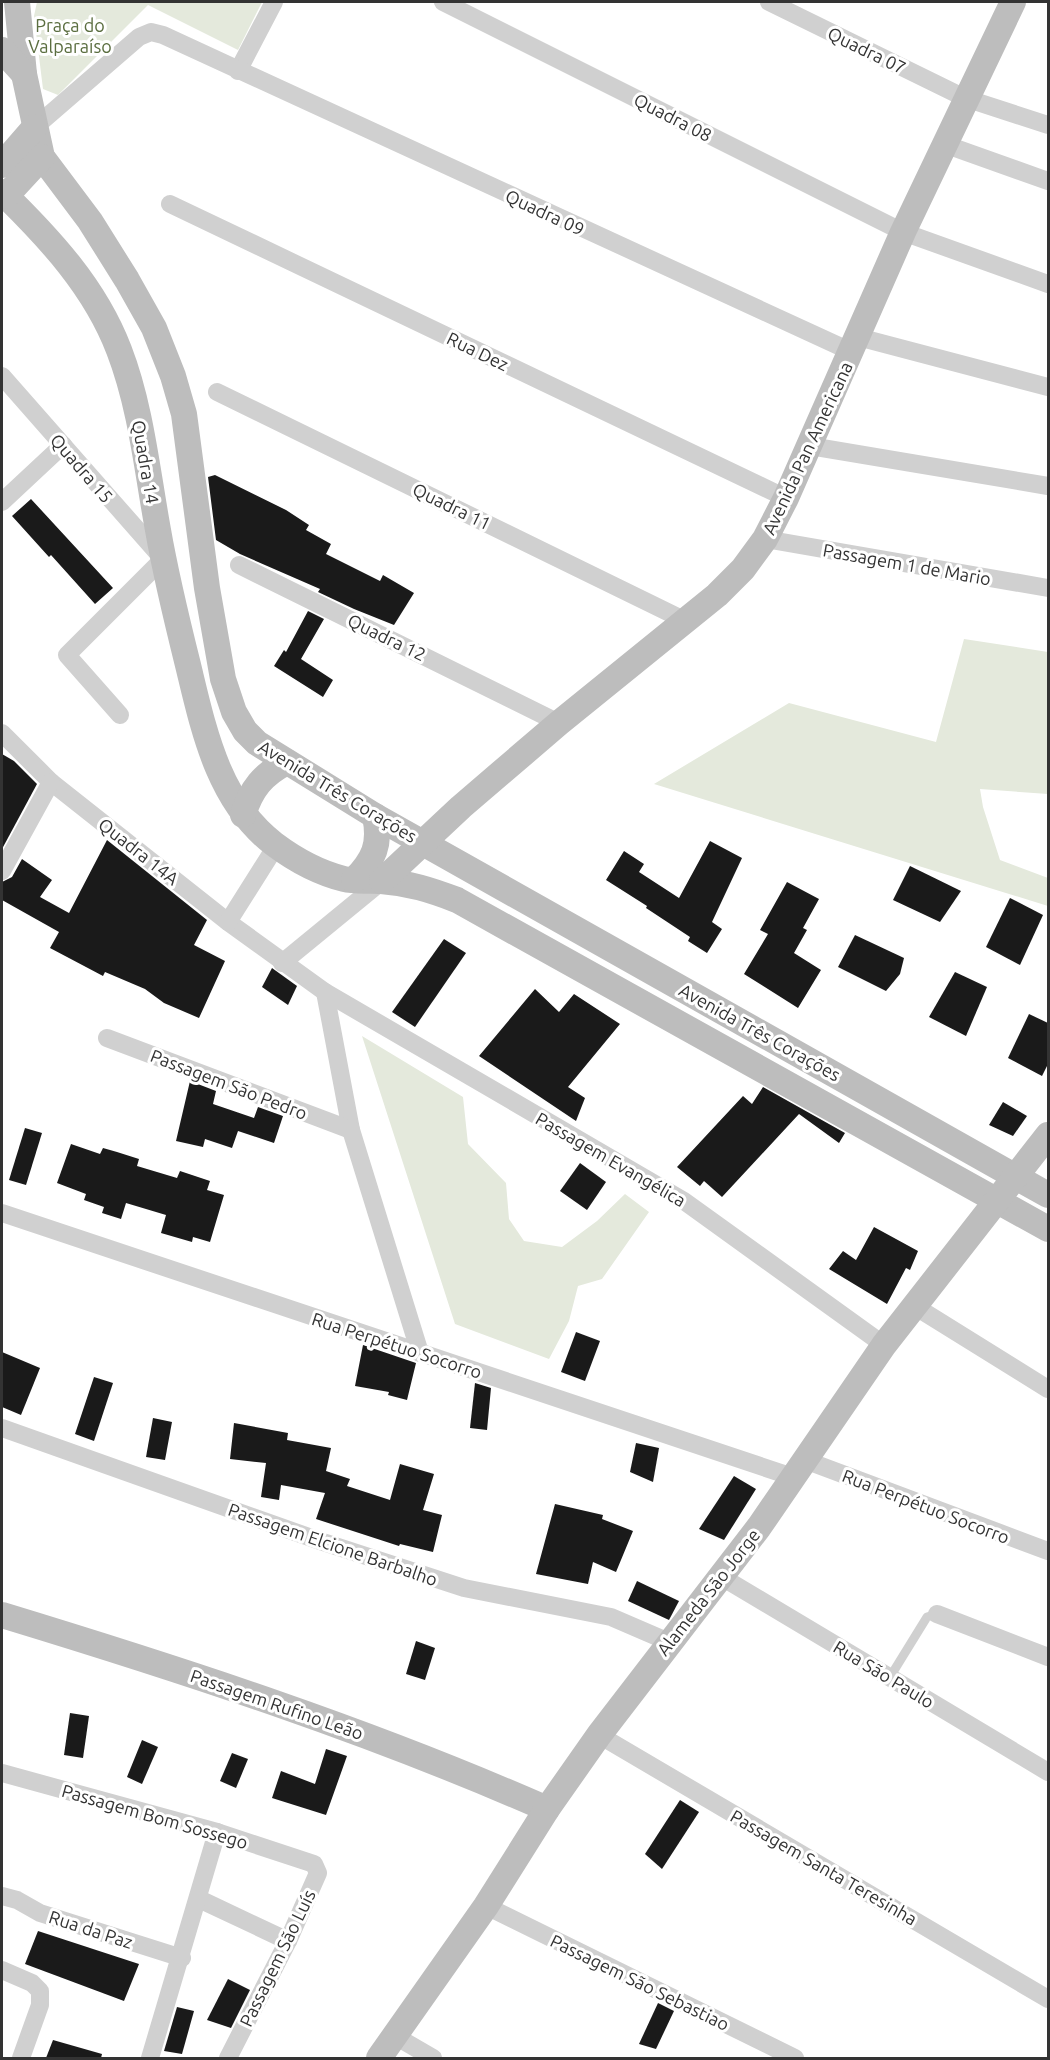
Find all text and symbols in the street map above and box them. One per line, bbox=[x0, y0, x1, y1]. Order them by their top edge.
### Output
park label: Praça do Valparaíso bbox=[28, 15, 112, 56]
street label: Quadra 07 bbox=[824, 22, 909, 78]
street label: Quadra 08 bbox=[630, 89, 715, 146]
street label: Quadra 09 bbox=[502, 185, 588, 240]
street label: Rua Dez bbox=[444, 328, 512, 374]
street label: Avenida Pan Americana bbox=[758, 358, 856, 538]
street label: Quadra 14 bbox=[128, 419, 163, 506]
street label: Quadra 15 bbox=[46, 430, 117, 507]
street label: Quadra 11 bbox=[409, 478, 494, 534]
street label: Passagem 1 de Mario bbox=[821, 539, 993, 589]
street label: Quadra 12 bbox=[344, 609, 429, 665]
street label: Avenida Três Corações bbox=[255, 736, 421, 846]
street label: Quadra 14A bbox=[94, 814, 183, 889]
street label: Avenida Três Corações bbox=[676, 979, 844, 1085]
street label: Passagem São Pedro bbox=[148, 1045, 310, 1123]
street label: Passagem Evangélica bbox=[532, 1108, 690, 1210]
street label: Rua Perpétuo Socorro bbox=[310, 1308, 484, 1382]
street label: Rua Perpétuo Socorro bbox=[840, 1465, 1012, 1547]
street label: Passagem Elcione Barbalho bbox=[226, 1499, 440, 1589]
street label: Alameda São Jorge bbox=[652, 1525, 764, 1659]
street label: Rua São Paulo bbox=[830, 1636, 938, 1712]
street label: Passagem Rufino Leão bbox=[188, 1665, 366, 1743]
street label: Passagem Bom Sossego bbox=[60, 1780, 250, 1852]
street label: Passagem Santa Teresinha bbox=[727, 1805, 921, 1929]
street label: Passagem São Luís bbox=[235, 1886, 319, 2030]
street label: Rua da Paz bbox=[47, 1906, 135, 1952]
street label: Passagem São Sebastiao bbox=[547, 1930, 733, 2034]

